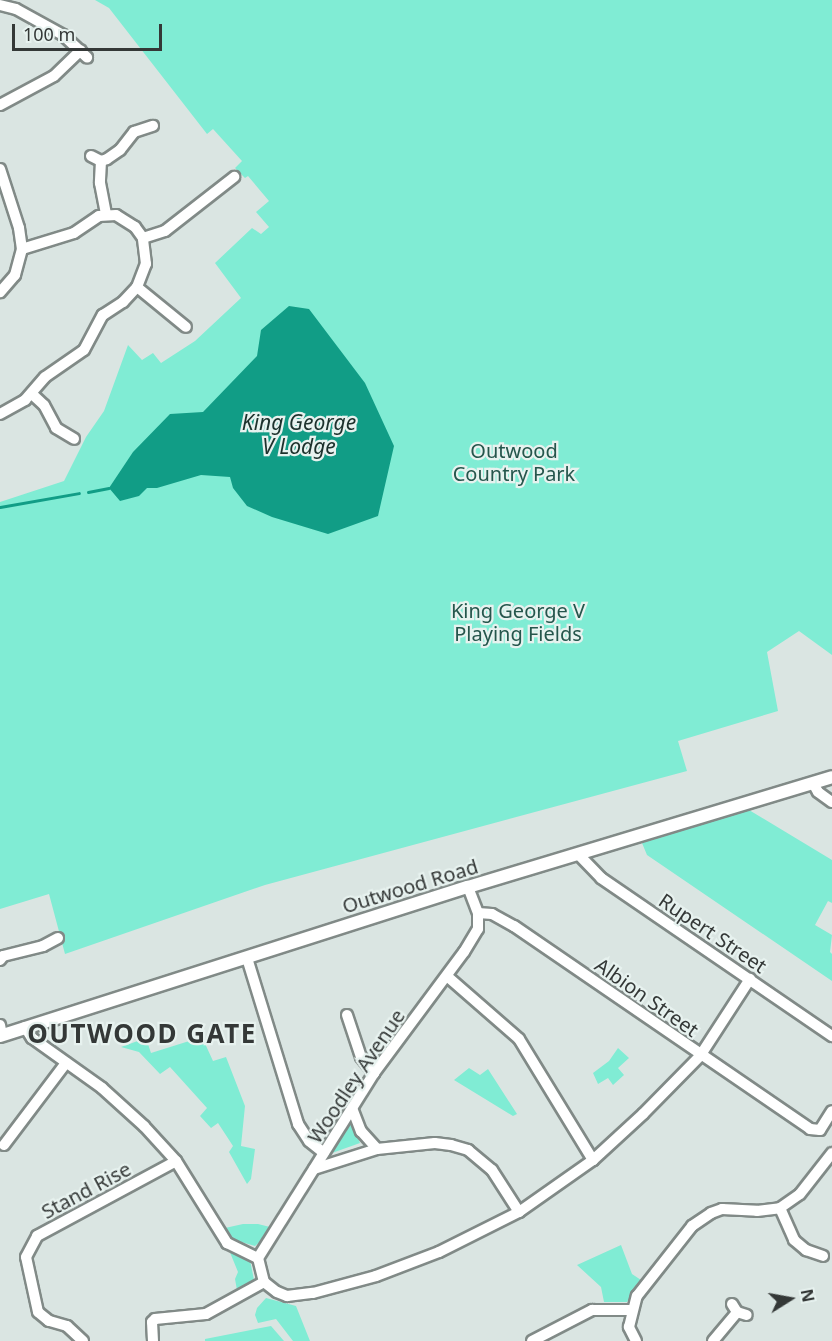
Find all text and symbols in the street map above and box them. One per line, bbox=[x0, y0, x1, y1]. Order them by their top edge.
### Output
scale bar bbox=[15, 12, 165, 50]
text: 100 m bbox=[23, 22, 75, 46]
water label: King George V Lodge bbox=[242, 409, 356, 459]
park label: Outwood Country Park bbox=[453, 438, 575, 485]
park label: King George V Playing Fields bbox=[451, 598, 585, 645]
street label: Outwood Road bbox=[339, 854, 481, 918]
street label: Rupert Street bbox=[655, 888, 771, 978]
street label: Albion Street bbox=[591, 952, 703, 1042]
street label: Woodley Avenue bbox=[302, 1004, 410, 1148]
district label: OUTWOOD GATE bbox=[27, 1018, 257, 1050]
street label: Stand Rise bbox=[37, 1156, 135, 1224]
north arrow bbox=[760, 1269, 820, 1329]
text: N bbox=[796, 1287, 820, 1304]

